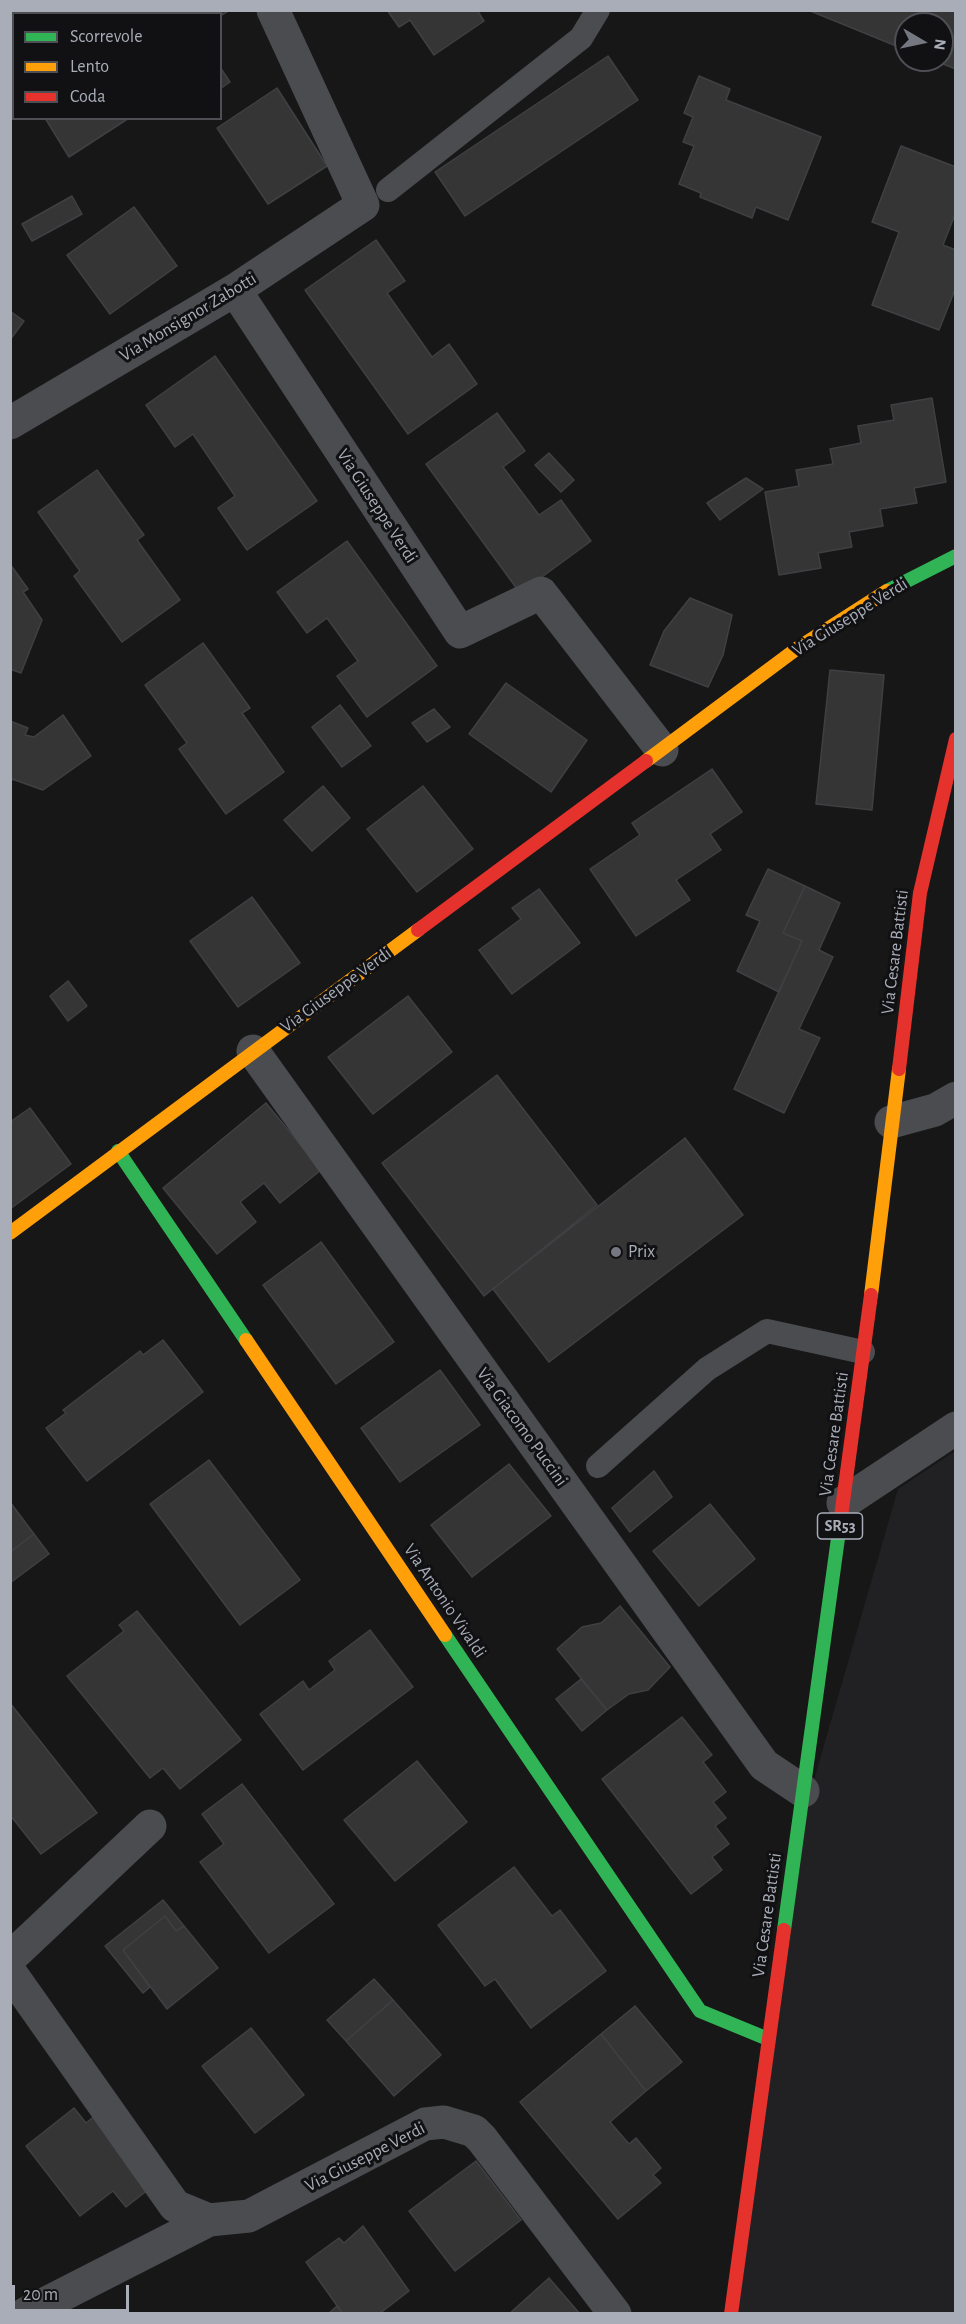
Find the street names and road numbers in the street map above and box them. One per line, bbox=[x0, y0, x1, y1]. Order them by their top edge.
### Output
street label: Via Monsignor Zabotti bbox=[116, 268, 260, 366]
street label: Via Giuseppe Verdi bbox=[332, 445, 422, 567]
street label: Via Giuseppe Verdi bbox=[788, 573, 912, 661]
street label: Via Cesare Battisti bbox=[877, 888, 913, 1016]
street label: Via Giuseppe Verdi bbox=[276, 943, 396, 1037]
street label: Via Giacomo Puccini bbox=[472, 1364, 572, 1490]
street label: Via Cesare Battisti bbox=[815, 1370, 853, 1498]
road number: SR53 bbox=[818, 1513, 862, 1539]
street label: Via Antonio Vivaldi bbox=[399, 1540, 491, 1662]
street label: Via Cesare Battisti bbox=[748, 1851, 786, 1979]
street label: Via Giuseppe Verdi bbox=[301, 2117, 429, 2197]

